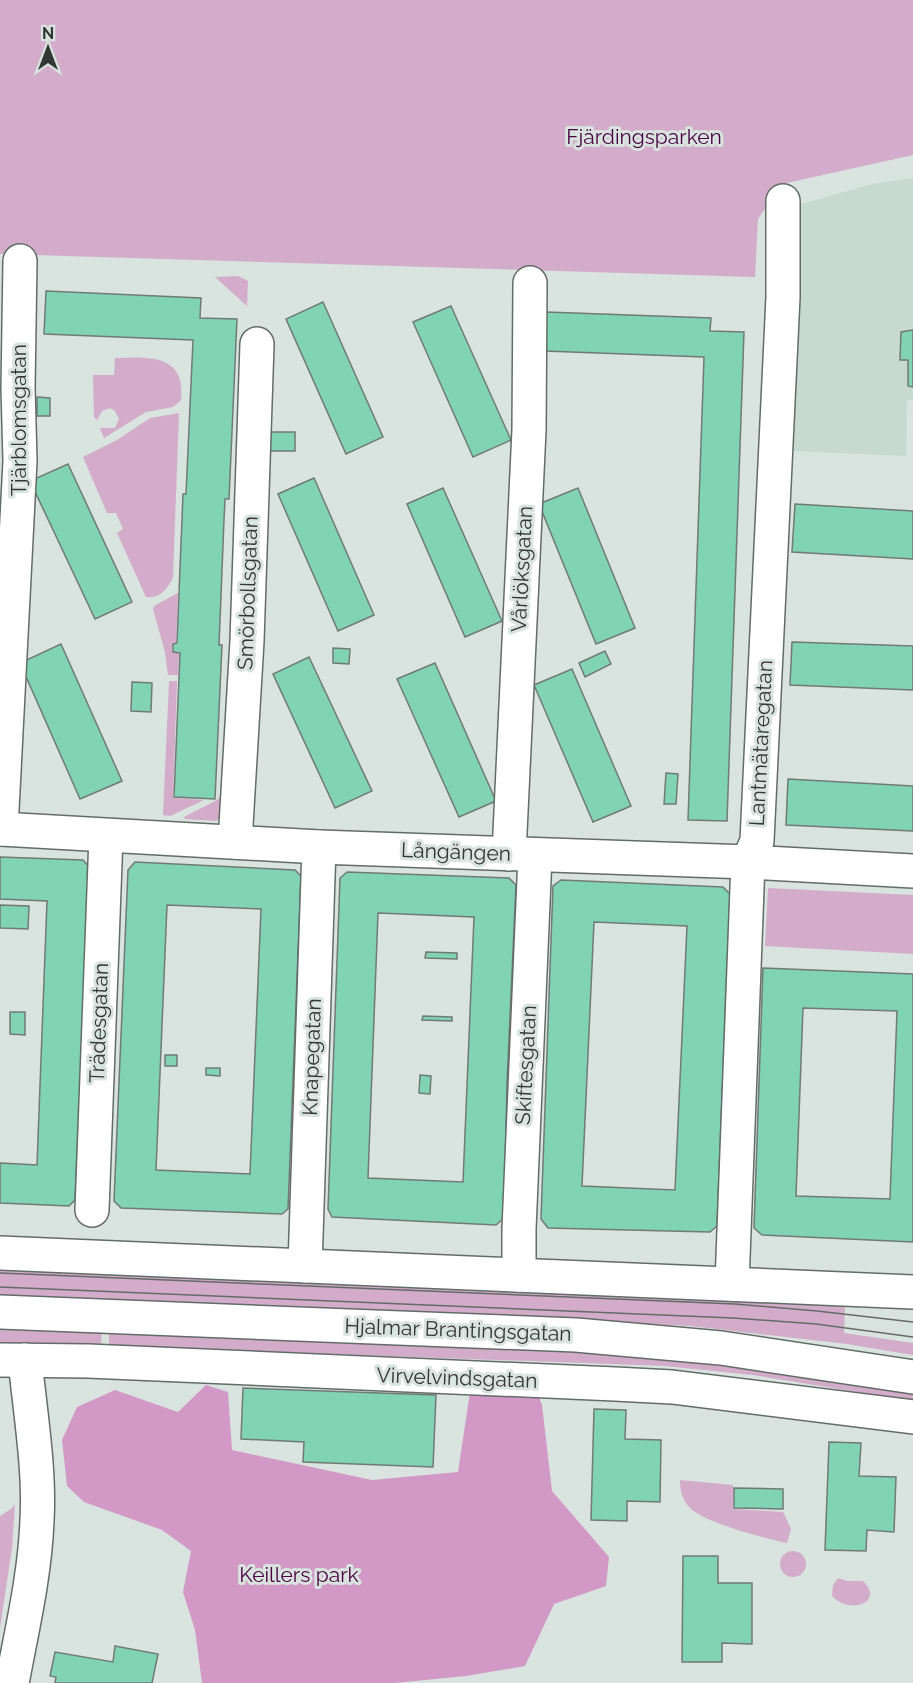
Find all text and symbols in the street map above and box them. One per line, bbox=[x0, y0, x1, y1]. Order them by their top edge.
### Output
north arrow bbox=[18, 18, 78, 78]
text: N bbox=[42, 24, 54, 43]
park label: Fjärdingsparken bbox=[566, 124, 722, 149]
street label: Tjärblomsgatan bbox=[6, 344, 31, 496]
street label: Vårlöksgatan bbox=[506, 505, 537, 633]
street label: Smörbollsgatan bbox=[232, 516, 263, 670]
street label: Lantmätaregatan bbox=[744, 659, 777, 827]
street label: Långängen bbox=[401, 837, 511, 866]
street label: Trädesgatan bbox=[84, 962, 113, 1084]
street label: Knapegatan bbox=[297, 998, 326, 1116]
street label: Skiftesgatan bbox=[510, 1005, 541, 1125]
street label: Hjalmar Brantingsgatan bbox=[344, 1313, 572, 1346]
street label: Virvelvindsgatan bbox=[376, 1362, 538, 1393]
park label: Keillers park bbox=[239, 1562, 359, 1587]

